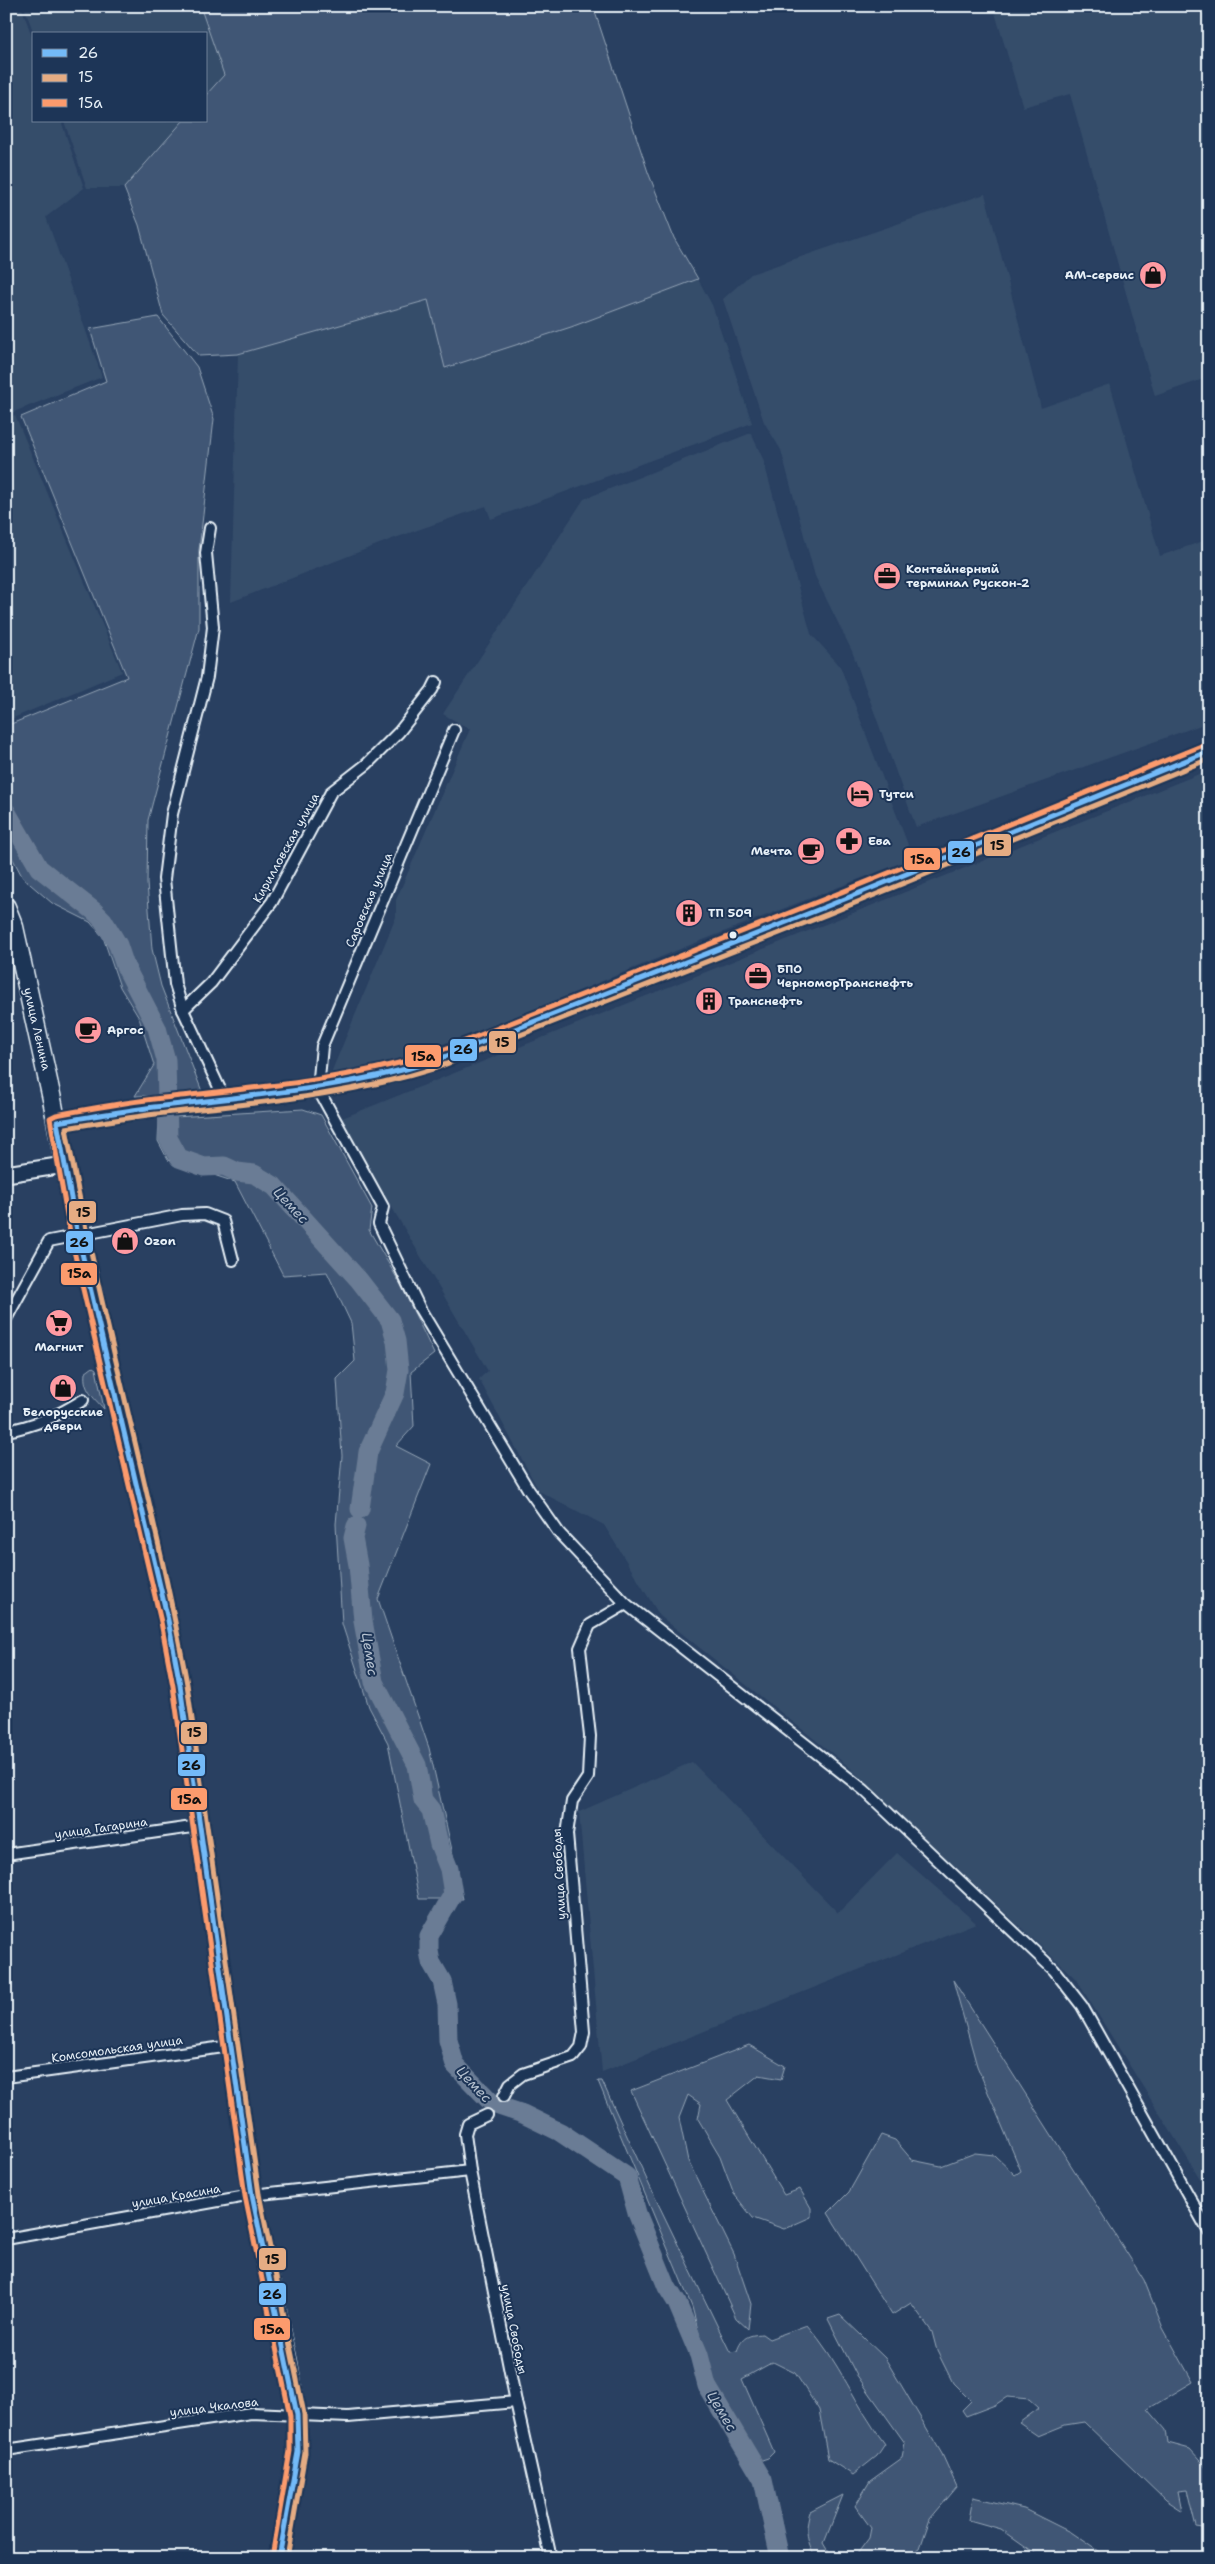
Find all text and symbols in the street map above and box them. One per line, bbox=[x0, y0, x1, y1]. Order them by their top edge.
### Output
legend bbox=[32, 32, 208, 122]
text: 26 bbox=[78, 43, 98, 63]
text: 15 bbox=[78, 67, 93, 87]
text: 15а bbox=[78, 93, 103, 113]
shop icon: АМ-сервис bbox=[1138, 260, 1168, 290]
place label: АМ-сервис bbox=[1065, 267, 1134, 283]
office icon: Контейнерный терминал Рускон-2 bbox=[872, 561, 902, 591]
place label: Контейнерный терминал Рускон-2 bbox=[906, 561, 1030, 591]
hotel icon: Тутси bbox=[845, 779, 875, 809]
place label: Тутси bbox=[879, 786, 915, 802]
street label: Кирилловская улица bbox=[249, 790, 323, 906]
pharmacy icon: Ева bbox=[834, 826, 864, 856]
place label: Ева bbox=[868, 833, 892, 849]
line badge: 15 bbox=[983, 833, 1012, 857]
cafe icon: Мечта bbox=[796, 836, 826, 866]
text: 15 bbox=[989, 836, 1005, 854]
line badge: 26 bbox=[947, 840, 975, 864]
place label: Мечта bbox=[751, 843, 793, 859]
text: 26 bbox=[951, 843, 971, 861]
line badge: 15а bbox=[903, 847, 941, 871]
street label: Саровская улица bbox=[342, 850, 396, 950]
text: 15а bbox=[910, 850, 935, 868]
building icon: ТП 509 bbox=[674, 898, 704, 928]
place label: ТП 509 bbox=[708, 905, 752, 921]
unlabelled marker bbox=[728, 930, 738, 940]
office icon: БПО ЧерноморТранснефть bbox=[743, 961, 773, 991]
place label: БПО ЧерноморТранснефть bbox=[777, 961, 914, 991]
street label: улица Ленина bbox=[20, 986, 54, 1072]
building icon: Транснефть bbox=[694, 986, 724, 1016]
place label: Транснефть bbox=[728, 993, 803, 1009]
cafe icon: Аргос bbox=[73, 1015, 103, 1045]
place label: Аргос bbox=[107, 1022, 144, 1038]
line badge: 15 bbox=[488, 1030, 517, 1054]
text: 15 bbox=[494, 1033, 510, 1051]
line badge: 26 bbox=[449, 1038, 478, 1062]
text: 26 bbox=[453, 1040, 473, 1058]
line badge: 15а bbox=[404, 1044, 442, 1068]
text: 15а bbox=[411, 1047, 436, 1065]
water label: Цемес bbox=[270, 1183, 312, 1227]
line badge: 15 bbox=[68, 1200, 97, 1224]
text: 15 bbox=[75, 1203, 91, 1221]
shop icon: Ozon bbox=[110, 1226, 140, 1256]
line badge: 26 bbox=[65, 1230, 94, 1254]
text: 26 bbox=[69, 1233, 89, 1251]
place label: Ozon bbox=[144, 1233, 176, 1249]
line badge: 15а bbox=[60, 1262, 98, 1286]
text: 15а bbox=[67, 1264, 92, 1282]
supermarket icon: Магнит bbox=[44, 1308, 74, 1338]
place label: Магнит bbox=[34, 1339, 84, 1355]
shop icon: Белорусские двери bbox=[48, 1373, 78, 1403]
place label: Белорусские двери bbox=[23, 1404, 103, 1434]
water label: Цемес bbox=[358, 1631, 382, 1677]
line badge: 15 bbox=[180, 1721, 208, 1745]
text: 15 bbox=[186, 1723, 202, 1741]
line badge: 26 bbox=[177, 1753, 206, 1777]
text: 26 bbox=[181, 1756, 201, 1774]
line badge: 15а bbox=[170, 1787, 208, 1811]
text: 15а bbox=[177, 1790, 202, 1808]
street label: улица Гагарина bbox=[54, 1814, 149, 1842]
street label: улица Свободы bbox=[549, 1828, 569, 1920]
street label: Комсомольская улица bbox=[50, 2032, 184, 2066]
water label: Цемес bbox=[453, 2062, 495, 2106]
street label: улица Красина bbox=[130, 2180, 222, 2212]
line badge: 15 bbox=[258, 2247, 287, 2271]
text: 15 bbox=[264, 2250, 280, 2268]
line badge: 26 bbox=[258, 2282, 287, 2306]
street label: улица Свободы bbox=[497, 2283, 531, 2375]
text: 26 bbox=[262, 2285, 282, 2303]
line badge: 15а bbox=[253, 2317, 291, 2341]
text: 15а bbox=[260, 2320, 285, 2338]
water label: Цемес bbox=[703, 2388, 741, 2434]
street label: улица Чкалова bbox=[169, 2394, 260, 2420]

